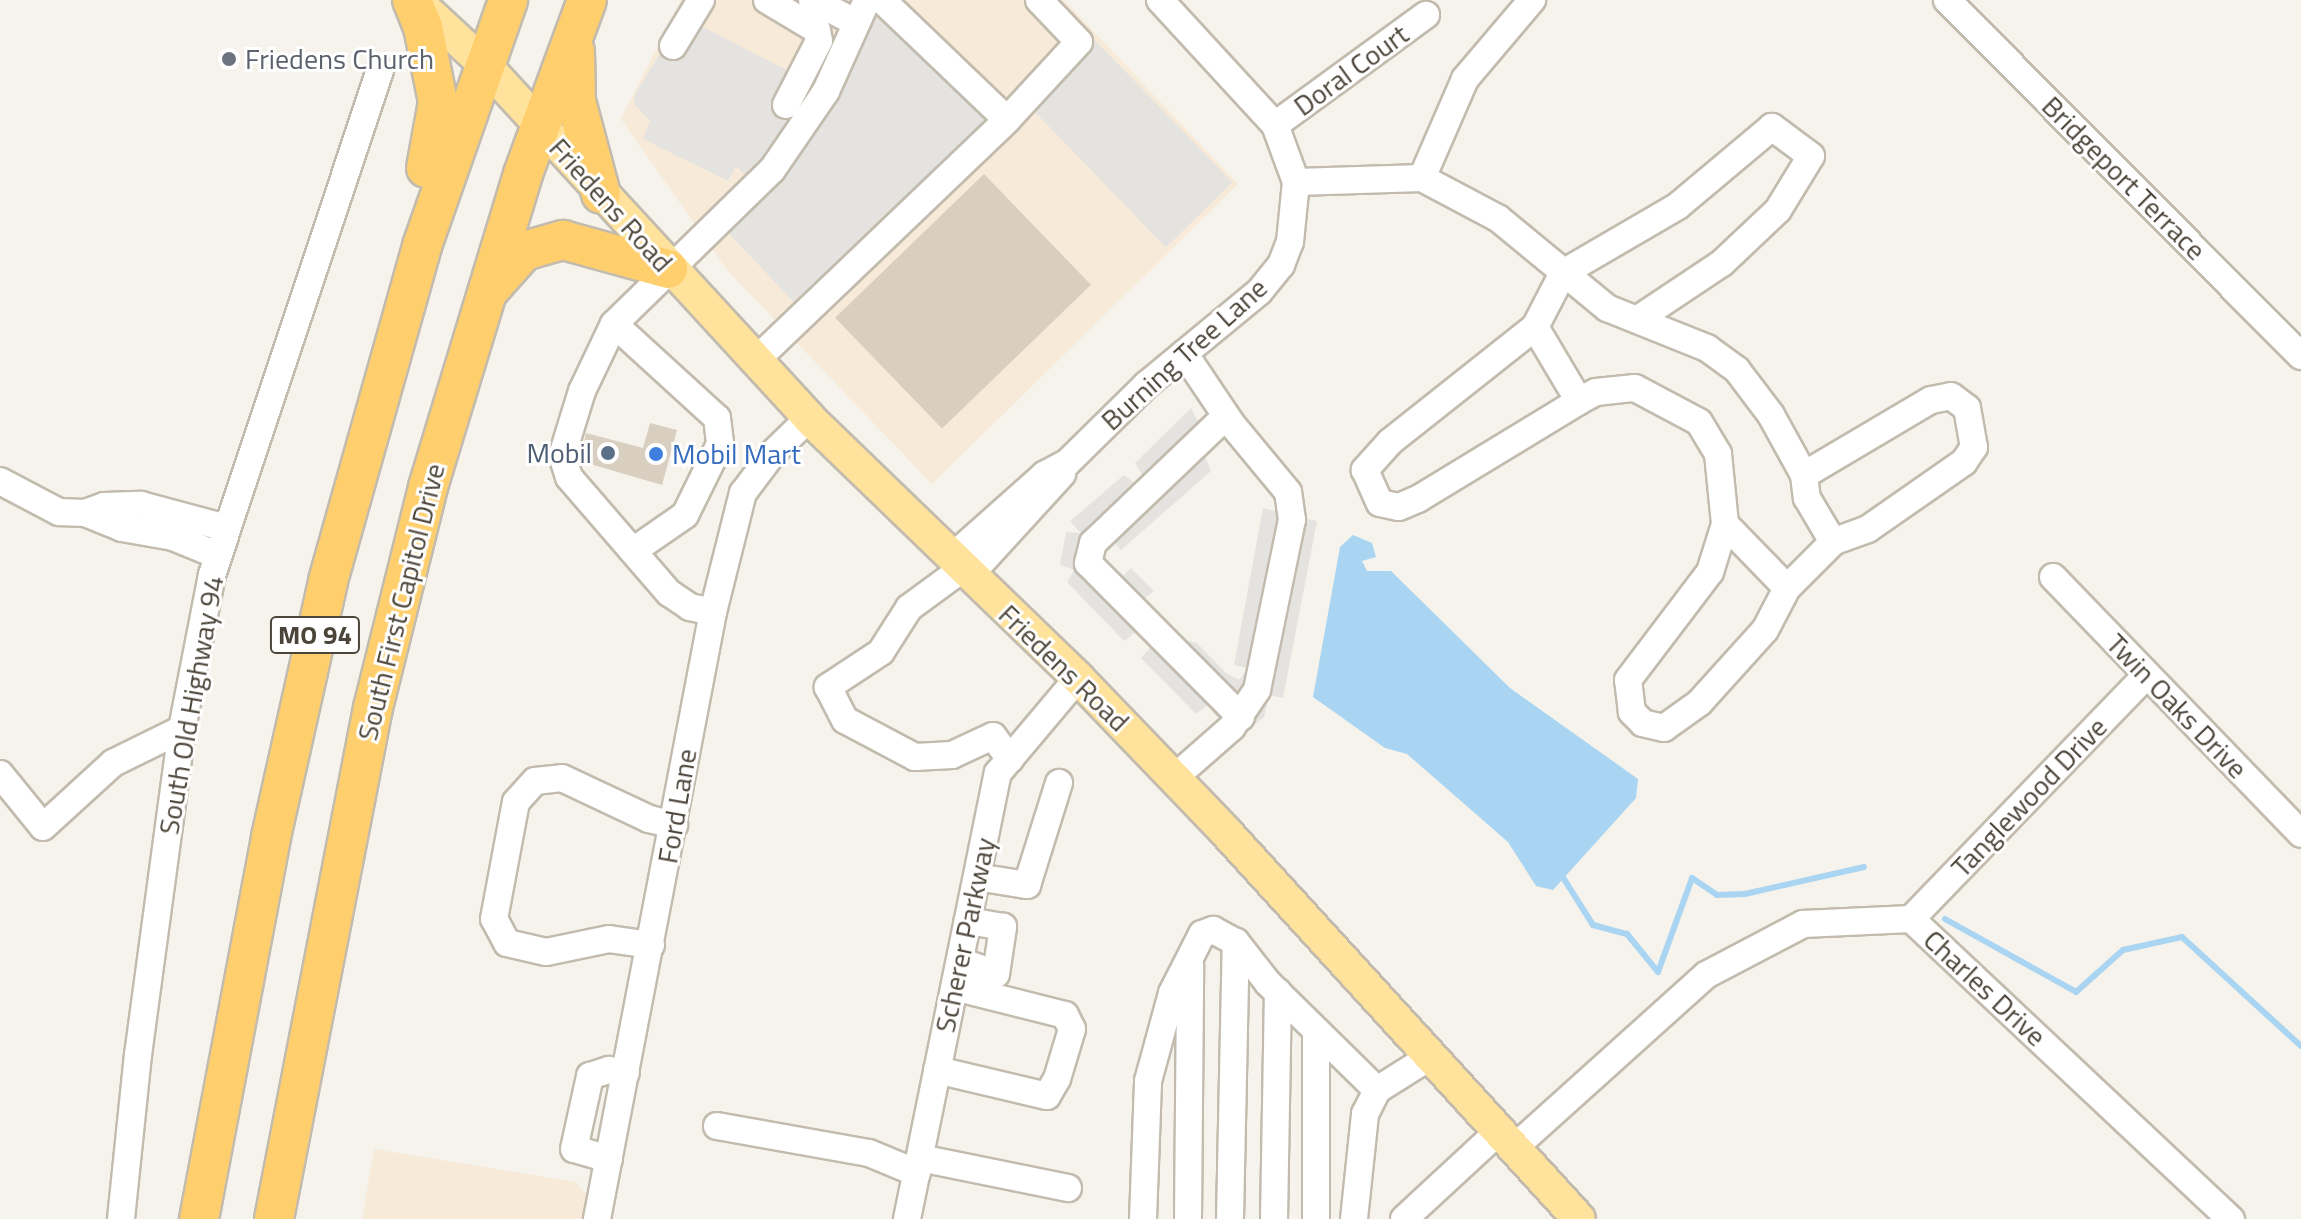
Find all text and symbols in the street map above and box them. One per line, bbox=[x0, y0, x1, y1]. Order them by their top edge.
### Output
street label: Doral Court bbox=[1287, 17, 1415, 123]
place label: Friedens Church bbox=[245, 42, 434, 76]
marker: Friedens Church bbox=[220, 50, 238, 68]
street label: Bridgeport Terrace bbox=[2035, 89, 2213, 267]
street label: Friedens Road bbox=[542, 131, 680, 279]
street label: Burning Tree Lane bbox=[1094, 271, 1274, 437]
place label: Mobil bbox=[527, 436, 592, 470]
place label: Mobil Mart bbox=[672, 437, 801, 471]
marker: Mobil bbox=[599, 444, 617, 462]
marker: Mobil Mart bbox=[647, 445, 665, 463]
street label: South First Capitol Drive bbox=[350, 460, 452, 744]
street label: South Old Highway 94 bbox=[152, 573, 230, 837]
street label: Friedens Road bbox=[992, 598, 1136, 738]
road number: MO 94 bbox=[269, 613, 361, 657]
street label: Twin Oaks Drive bbox=[2100, 627, 2254, 785]
street label: Tanglewood Drive bbox=[1944, 710, 2114, 884]
street label: Ford Lane bbox=[650, 746, 704, 866]
street label: Scherer Parkway bbox=[928, 835, 1002, 1035]
street label: Charles Drive bbox=[1917, 923, 2053, 1053]

